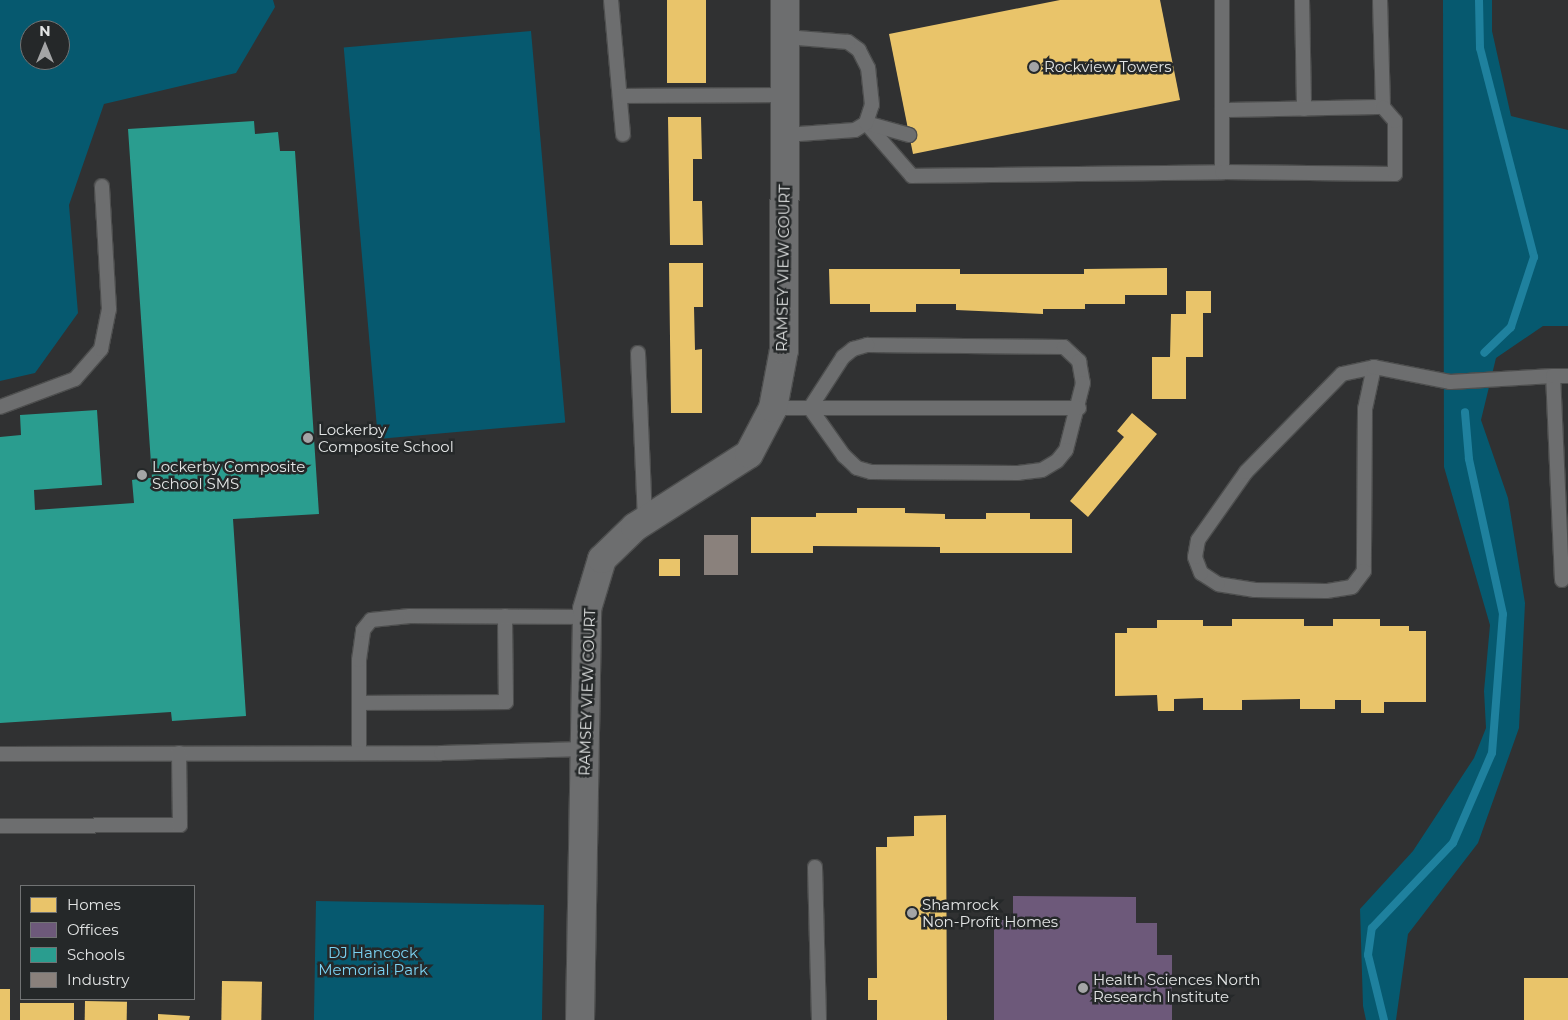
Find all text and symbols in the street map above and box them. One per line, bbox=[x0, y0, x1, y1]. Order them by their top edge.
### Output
north arrow bbox=[20, 20, 70, 70]
text: N bbox=[39, 22, 51, 40]
place label: Rockview Towers bbox=[1044, 58, 1172, 76]
marker: Rockview Towers bbox=[1028, 61, 1040, 73]
street label: RAMSEY VIEW COURT bbox=[773, 184, 793, 352]
place label: Lockerby Composite School bbox=[318, 420, 454, 455]
marker: Lockerby Composite School bbox=[302, 432, 314, 444]
place label: Lockerby Composite School SMS bbox=[152, 457, 305, 492]
marker: Lockerby Composite School SMS bbox=[136, 469, 148, 481]
street label: RAMSEY VIEW COURT bbox=[575, 608, 599, 776]
legend bbox=[20, 885, 195, 1000]
text: Homes bbox=[67, 895, 121, 914]
place label: Shamrock Non-Profit Homes bbox=[922, 895, 1058, 930]
marker: Shamrock Non-Profit Homes bbox=[906, 907, 918, 919]
text: Offices bbox=[67, 920, 119, 939]
park label: DJ Hancock Memorial Park bbox=[318, 943, 428, 978]
text: Schools bbox=[67, 945, 125, 964]
text: Industry bbox=[67, 970, 129, 989]
place label: Health Sciences North Research Institute bbox=[1093, 970, 1260, 1005]
marker: Health Sciences North Research Institute bbox=[1077, 982, 1089, 994]

